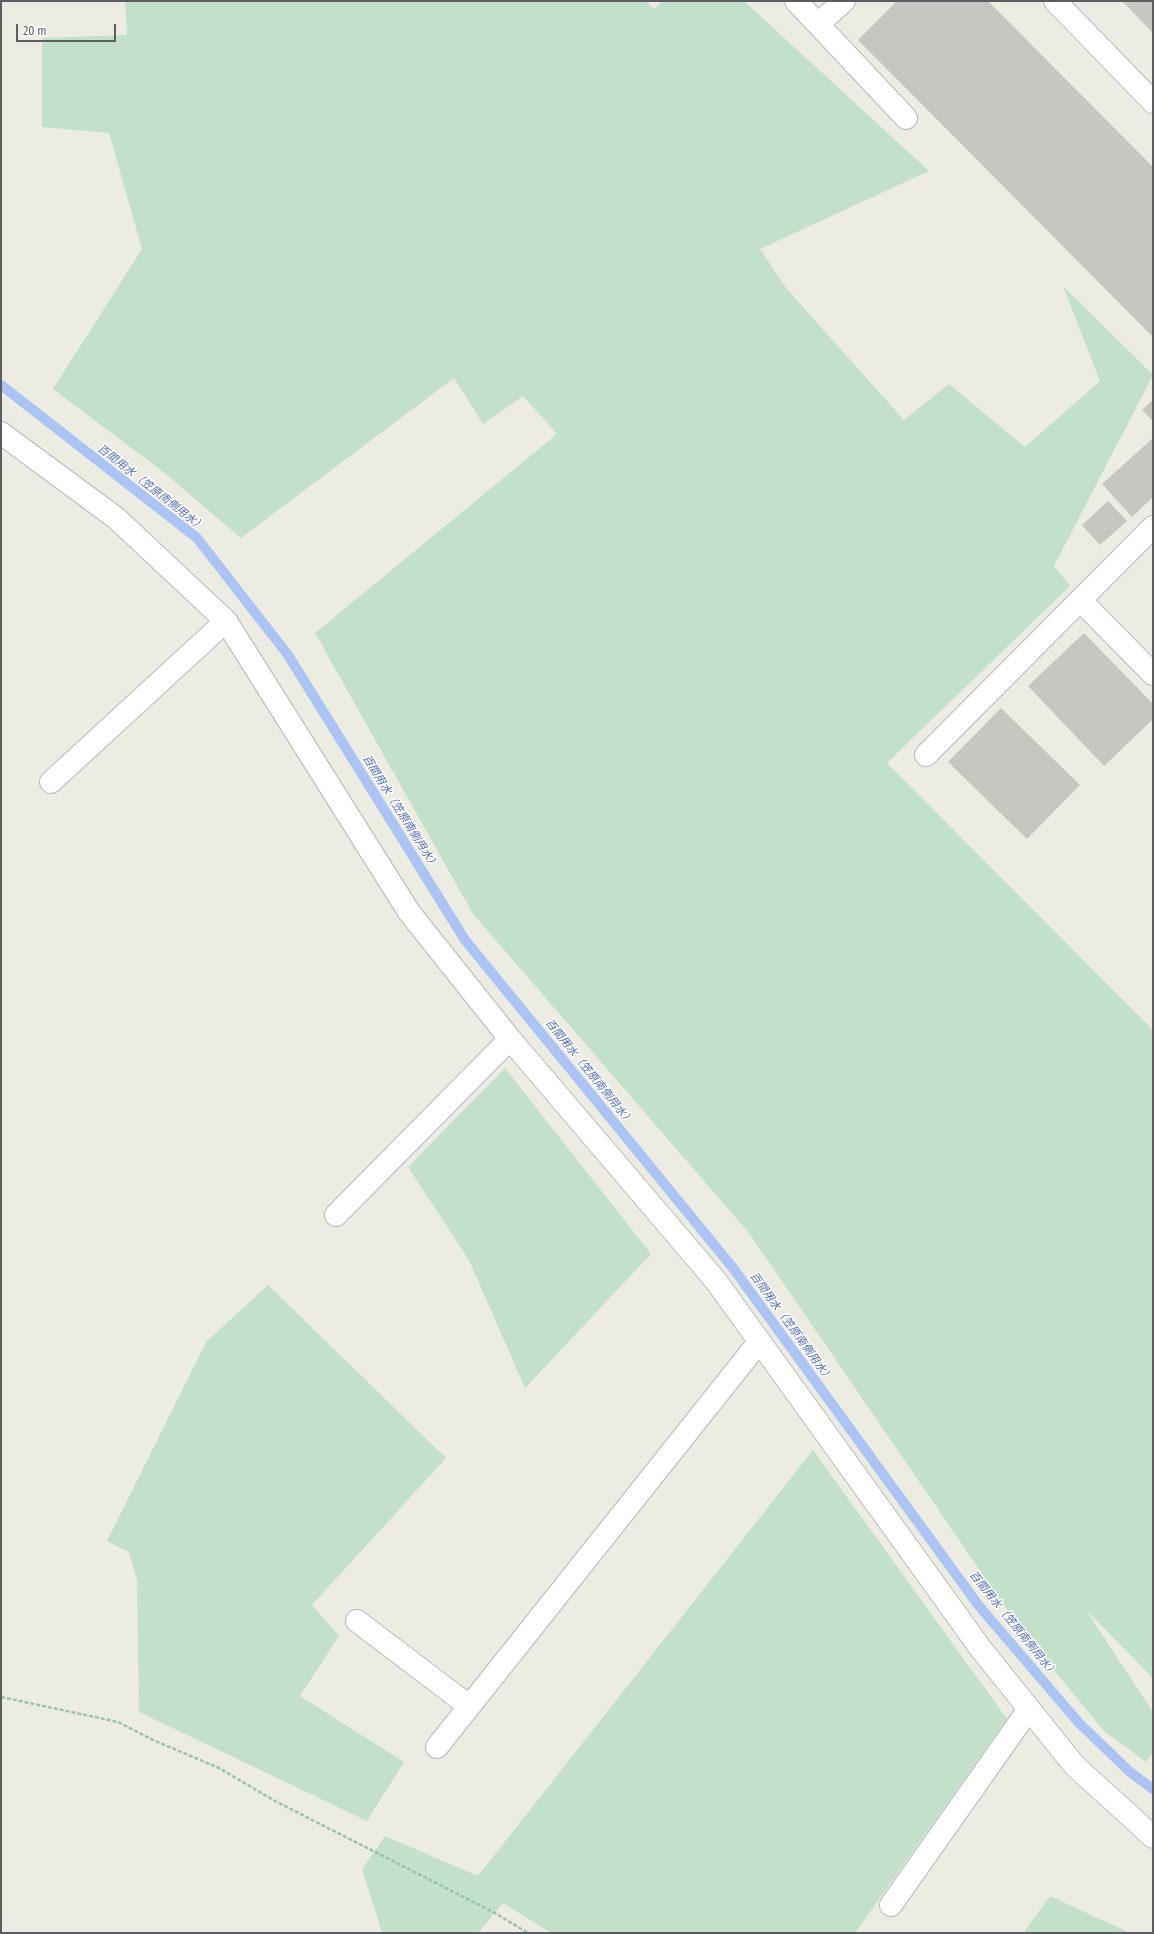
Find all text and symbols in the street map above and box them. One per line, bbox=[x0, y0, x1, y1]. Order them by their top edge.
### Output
scale bar bbox=[18, 16, 118, 42]
text: 20 m bbox=[23, 24, 47, 38]
water label: 百間用水（笠原南側用水） bbox=[95, 442, 207, 534]
water label: 百間用水（笠原南側用水） bbox=[359, 753, 441, 871]
water label: 百間用水（笠原南側用水） bbox=[542, 1017, 636, 1127]
water label: 百間用水（笠原南側用水） bbox=[747, 1270, 835, 1384]
water label: 百間用水（笠原南側用水） bbox=[966, 1569, 1060, 1679]

